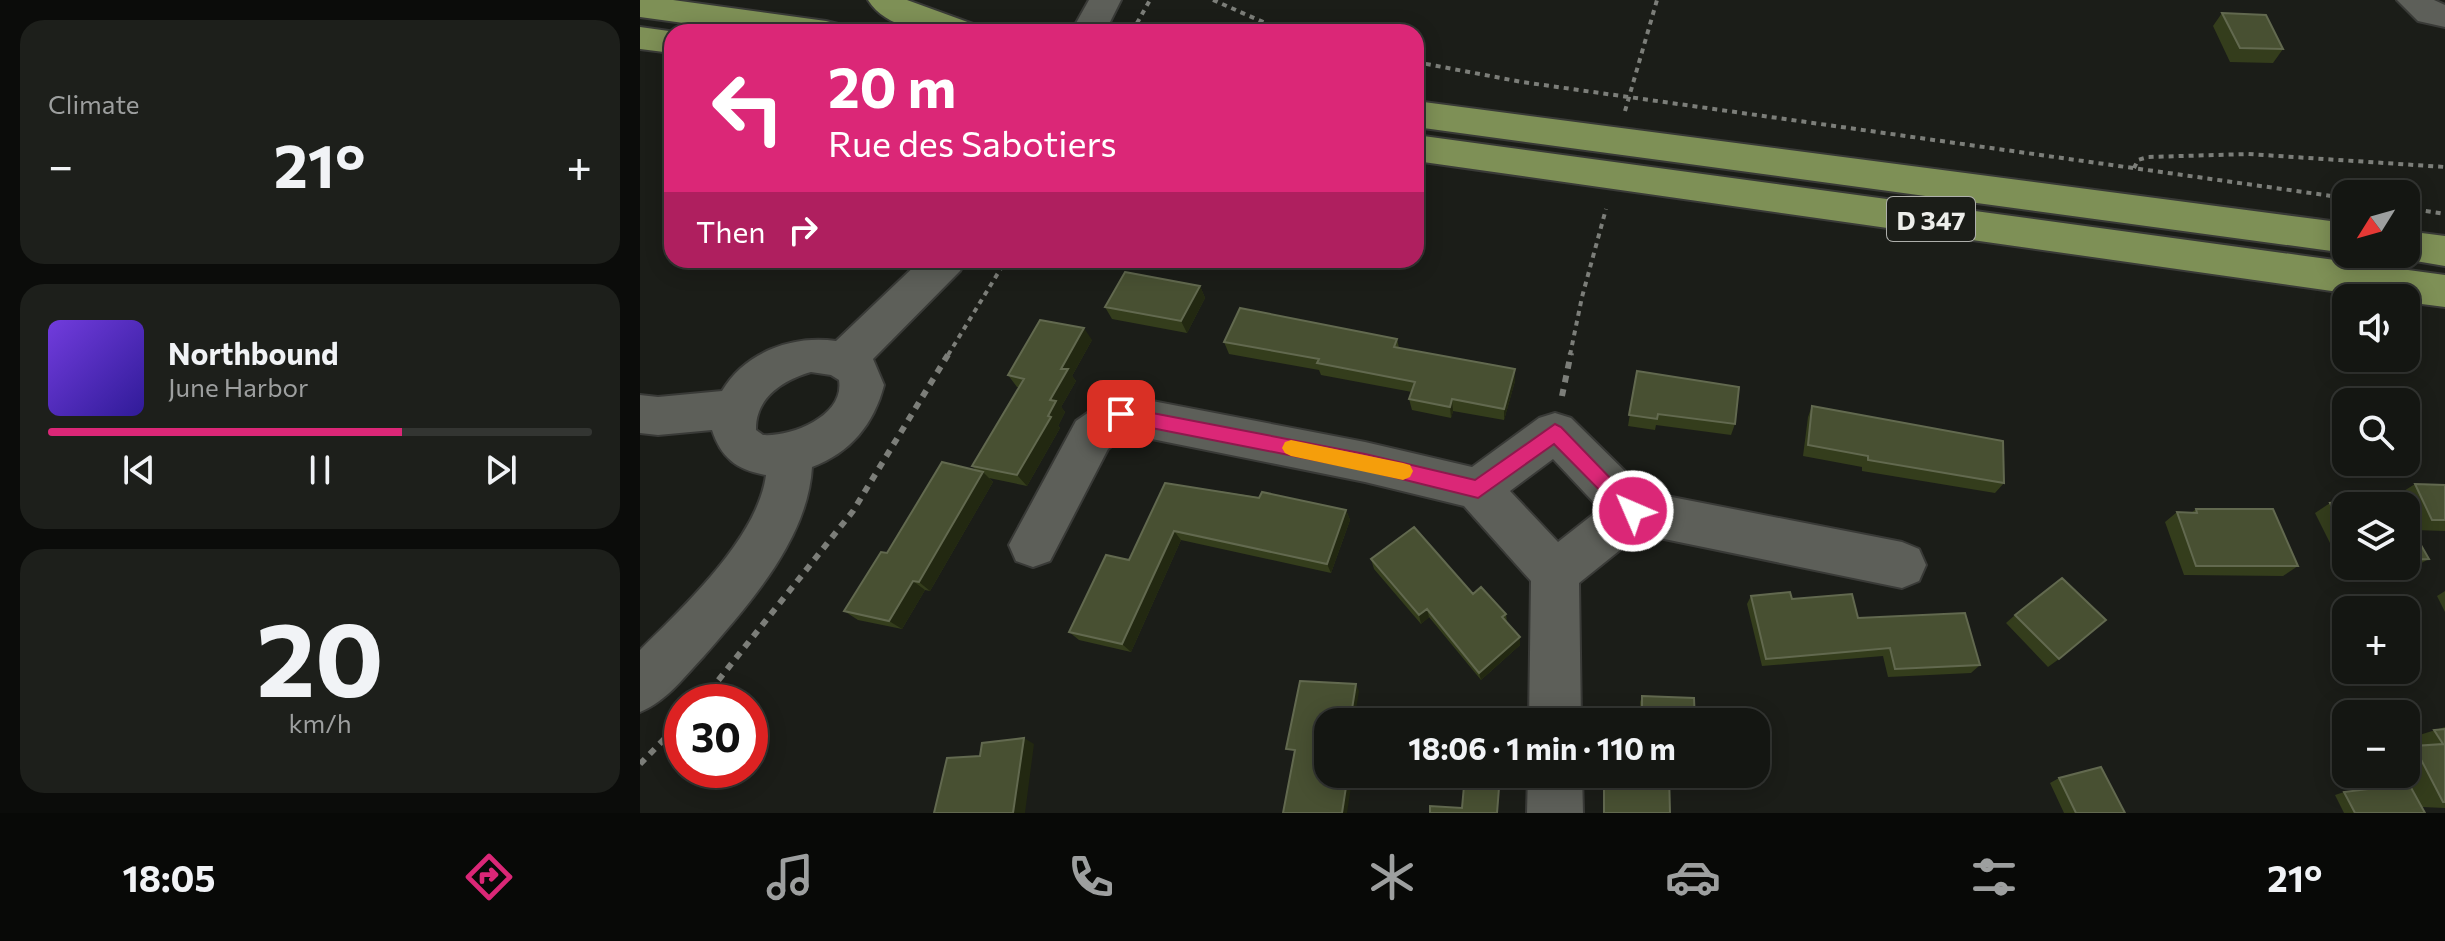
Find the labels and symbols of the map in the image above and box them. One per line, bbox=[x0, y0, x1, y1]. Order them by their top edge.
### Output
north arrow bbox=[2332, 180, 2420, 268]
road number: D 347 bbox=[1887, 197, 1975, 241]
pin bbox=[1087, 380, 1155, 448]
position arrow bbox=[1591, 469, 1675, 553]
speed limit sign: 30 bbox=[664, 684, 768, 788]

